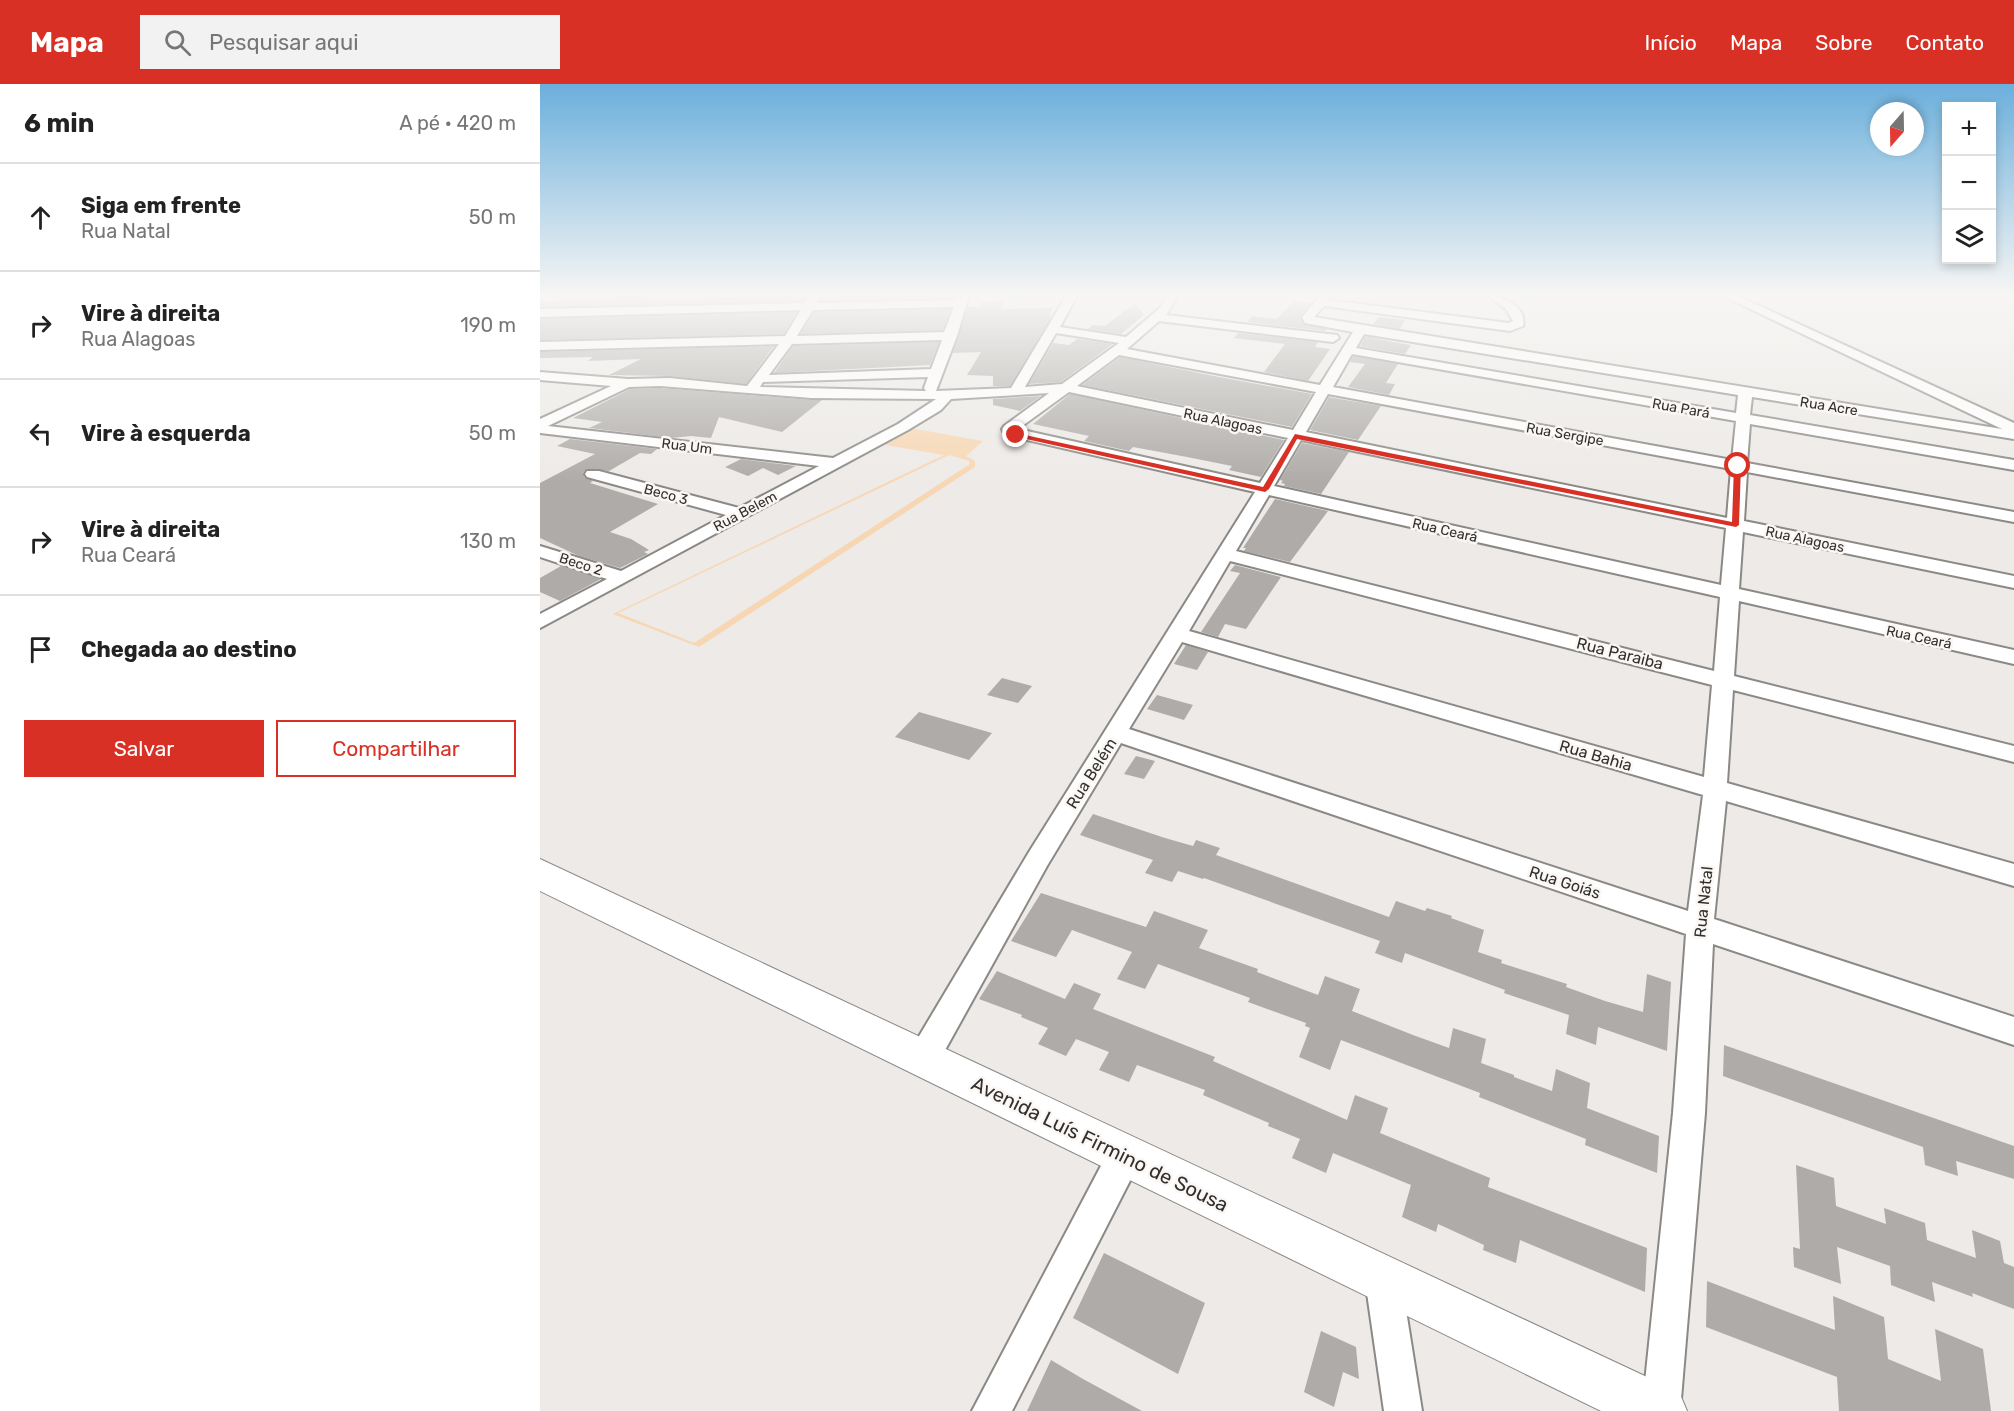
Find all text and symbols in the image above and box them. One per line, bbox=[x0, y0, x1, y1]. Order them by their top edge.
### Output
search box bbox=[140, 15, 560, 69]
text: Mapa bbox=[30, 26, 104, 59]
icon: search bbox=[161, 26, 194, 59]
text: Pesquisar aqui bbox=[209, 29, 359, 56]
text: Início bbox=[1645, 30, 1697, 55]
text: Mapa bbox=[1730, 30, 1782, 55]
text: Sobre bbox=[1815, 30, 1872, 55]
text: Contato bbox=[1905, 30, 1984, 55]
north arrow bbox=[1870, 102, 1924, 156]
map controls bbox=[1942, 102, 1996, 264]
button: + bbox=[1942, 102, 1996, 156]
text: 6 min bbox=[24, 108, 94, 139]
text: A pé · 420 m bbox=[399, 111, 516, 135]
button: − bbox=[1942, 156, 1996, 210]
text: Siga em frente bbox=[81, 192, 241, 219]
icon: ahead bbox=[24, 201, 57, 234]
text: 50 m bbox=[469, 205, 516, 229]
button: layers bbox=[1942, 210, 1996, 264]
text: Rua Natal bbox=[81, 219, 171, 243]
text: Vire à direita bbox=[81, 300, 220, 327]
icon: right bbox=[24, 309, 57, 342]
text: 190 m bbox=[460, 313, 516, 337]
text: Rua Alagoas bbox=[81, 327, 196, 351]
street label: Rua Acre bbox=[1799, 394, 1859, 419]
street label: Rua Pará bbox=[1651, 395, 1711, 422]
street label: Rua Alagoas bbox=[1182, 405, 1264, 438]
icon: left bbox=[24, 417, 57, 450]
street label: Rua Sergipe bbox=[1525, 419, 1605, 450]
text: Vire à esquerda bbox=[81, 420, 251, 447]
text: 50 m bbox=[469, 421, 516, 445]
route end bbox=[1002, 421, 1028, 447]
street label: Rua Um bbox=[661, 435, 713, 458]
route start bbox=[1724, 452, 1750, 478]
street label: Beco 3 bbox=[642, 480, 690, 508]
street label: Rua Belem bbox=[710, 488, 780, 535]
street label: Rua Ceará bbox=[1411, 515, 1479, 546]
text: Vire à direita bbox=[81, 516, 220, 543]
street label: Rua Alagoas bbox=[1764, 523, 1846, 556]
icon: right bbox=[24, 525, 57, 558]
text: 130 m bbox=[460, 529, 516, 553]
text: Rua Ceará bbox=[81, 543, 176, 567]
street label: Beco 2 bbox=[557, 549, 605, 579]
street label: Rua Ceará bbox=[1885, 622, 1953, 653]
icon: arrive bbox=[24, 633, 57, 666]
street label: Rua Paraiba bbox=[1574, 634, 1665, 673]
text: Chegada ao destino bbox=[81, 636, 297, 663]
button: Salvar bbox=[24, 720, 264, 777]
button: Compartilhar bbox=[276, 720, 516, 777]
street label: Rua Belém bbox=[1062, 734, 1121, 812]
street label: Rua Bahia bbox=[1557, 736, 1634, 775]
street label: Rua Goiás bbox=[1527, 862, 1603, 903]
street label: Rua Natal bbox=[1690, 865, 1717, 939]
street label: Avenida Luís Firmino de Sousa bbox=[968, 1071, 1232, 1217]

